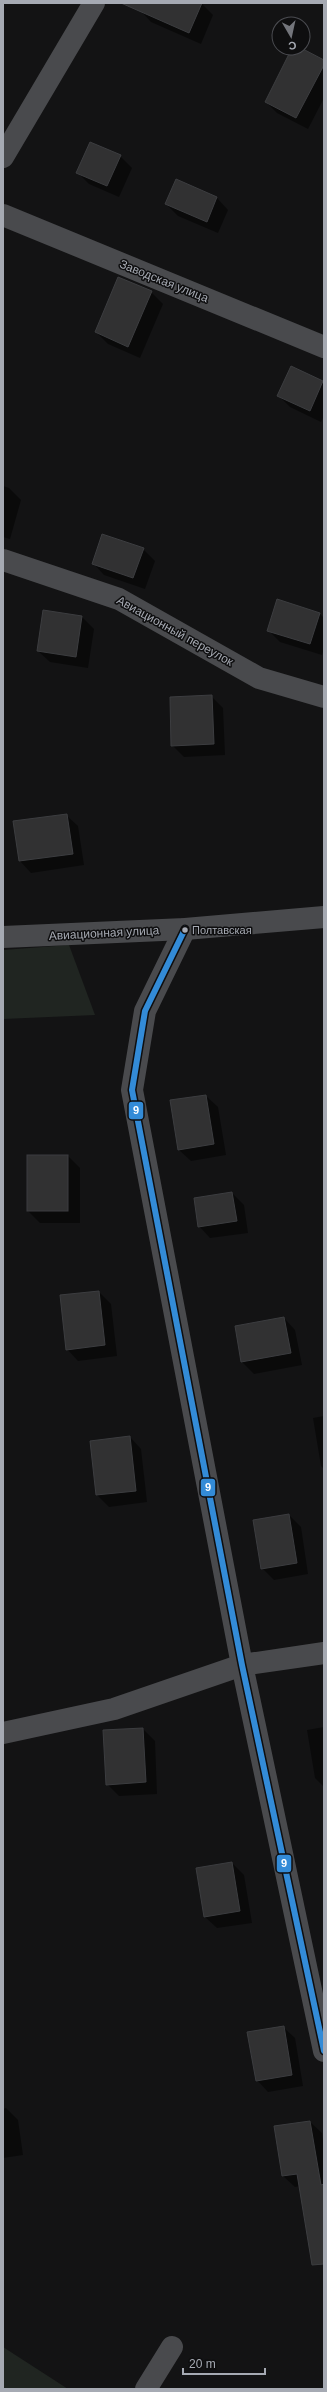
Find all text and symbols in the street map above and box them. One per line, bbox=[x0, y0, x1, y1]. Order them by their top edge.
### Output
north arrow bbox=[271, 16, 311, 56]
text: С bbox=[288, 39, 297, 52]
street label: Заводская улица bbox=[118, 257, 211, 305]
street label: Авиационный переулок bbox=[114, 593, 236, 669]
street label: Авиационная улица bbox=[48, 923, 160, 943]
place label: Полтавская bbox=[192, 924, 252, 936]
marker: Полтавская bbox=[180, 925, 190, 935]
line badge: 9 bbox=[128, 1101, 144, 1120]
text: 9 bbox=[133, 1104, 139, 1116]
line badge: 9 bbox=[200, 1478, 216, 1497]
text: 9 bbox=[205, 1481, 211, 1493]
line badge: 9 bbox=[276, 1854, 292, 1873]
text: 9 bbox=[281, 1857, 287, 1869]
scale bar bbox=[183, 2350, 265, 2376]
text: 20 m bbox=[189, 2357, 216, 2371]

